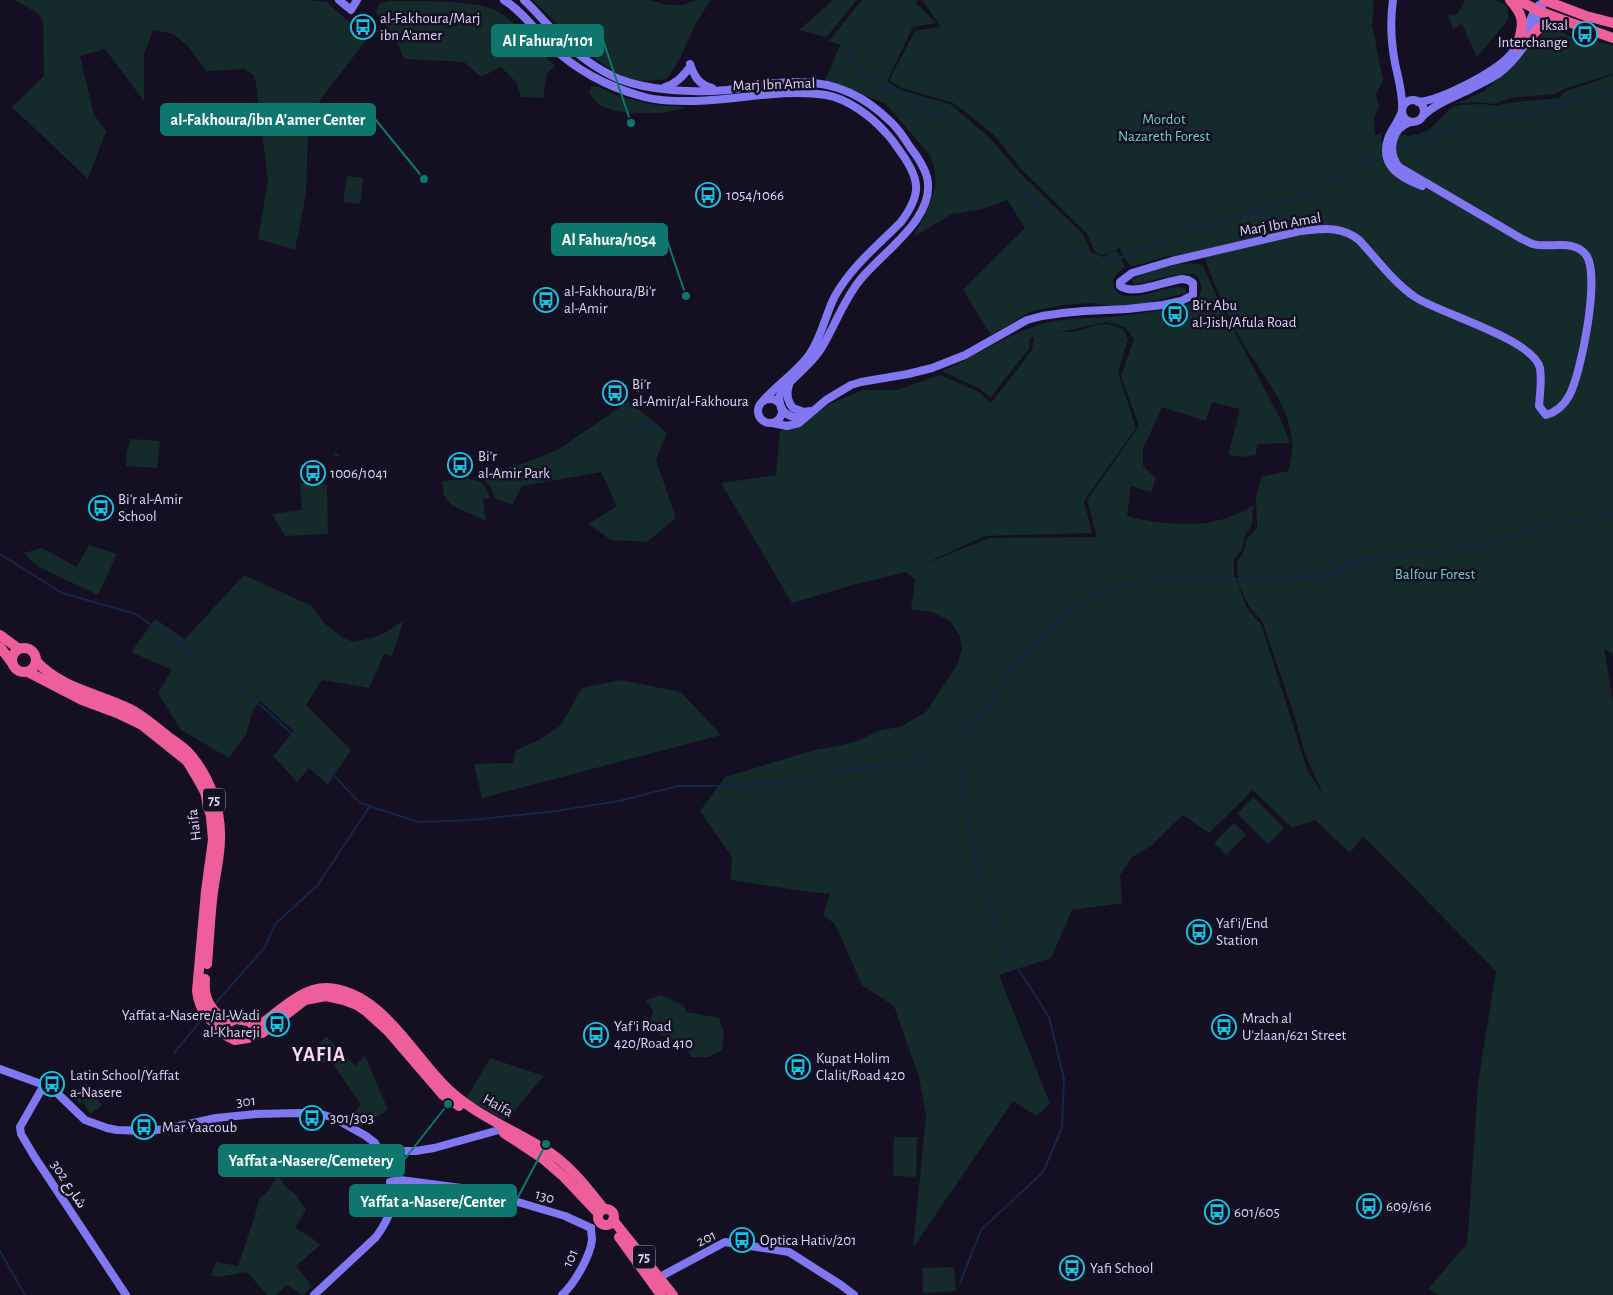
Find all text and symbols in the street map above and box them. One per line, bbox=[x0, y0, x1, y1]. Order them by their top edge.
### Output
place label: al-Fakhoura/Marj ibn A'amer bbox=[380, 11, 481, 43]
bus stop icon: al-Fakhoura/Marj ibn A'amer bbox=[350, 14, 376, 40]
place label: Iksal Interchange bbox=[1498, 18, 1568, 50]
bus stop icon: Iksal Interchange bbox=[1572, 21, 1598, 47]
callout: Al Fahura/1101 bbox=[492, 25, 603, 56]
text: Al Fahura/1101 bbox=[502, 33, 594, 49]
street label: Marj Ibn Amal bbox=[732, 76, 816, 93]
callout: al-Fakhoura/ibn A'amer Center bbox=[161, 104, 375, 135]
text: al-Fakhoura/ibn A'amer Center bbox=[171, 112, 366, 128]
park label: Mordot Nazareth Forest bbox=[1118, 112, 1210, 144]
bus stop icon: 1054/1066 bbox=[695, 182, 721, 208]
place label: 1054/1066 bbox=[726, 188, 784, 203]
street label: Marj Ibn Amal bbox=[1238, 210, 1322, 239]
callout: Al Fahura/1054 bbox=[552, 224, 667, 255]
text: Al Fahura/1054 bbox=[562, 232, 656, 248]
place label: al-Fakhoura/Bi'r al-Amir bbox=[564, 284, 656, 316]
bus stop icon: al-Fakhoura/Bi'r al-Amir bbox=[533, 287, 559, 313]
place label: Bi'r Abu al-Jish/Afula Road bbox=[1192, 298, 1297, 330]
bus stop icon: Bi'r Abu al-Jish/Afula Road bbox=[1162, 301, 1188, 327]
place label: Bi'r al-Amir/al-Fakhoura bbox=[632, 377, 749, 409]
bus stop icon: Bi'r al-Amir/al-Fakhoura bbox=[602, 380, 628, 406]
place label: Bi'r al-Amir Park bbox=[478, 449, 550, 481]
bus stop icon: Bi'r al-Amir Park bbox=[447, 452, 473, 478]
bus stop icon: 1006/1041 bbox=[300, 460, 326, 486]
place label: 1006/1041 bbox=[330, 466, 388, 481]
place label: Bi'r al-Amir School bbox=[118, 492, 183, 524]
bus stop icon: Bi'r al-Amir School bbox=[88, 495, 114, 521]
park label: Balfour Forest bbox=[1395, 567, 1475, 582]
road number: 75 bbox=[203, 788, 225, 812]
street label: Haifa bbox=[185, 808, 204, 842]
place label: Yaf'i/End Station bbox=[1216, 916, 1268, 948]
bus stop icon: Yaf'i/End Station bbox=[1186, 919, 1212, 945]
place label: Yaffat a-Nasere/al-Wadi al-Khareji bbox=[122, 1008, 260, 1040]
bus stop icon: Yaffat a-Nasere/al-Wadi al-Khareji bbox=[264, 1011, 290, 1037]
place label: Mrach al U'zlaan/621 Street bbox=[1242, 1011, 1347, 1043]
bus stop icon: Mrach al U'zlaan/621 Street bbox=[1211, 1014, 1237, 1040]
place label: Yaf'i Road 420/Road 410 bbox=[614, 1019, 693, 1051]
bus stop icon: Yaf'i Road 420/Road 410 bbox=[583, 1022, 609, 1048]
district label: YAFIA bbox=[292, 1045, 346, 1065]
place label: Kupat Holim Clalit/Road 420 bbox=[816, 1051, 905, 1083]
bus stop icon: Kupat Holim Clalit/Road 420 bbox=[785, 1054, 811, 1080]
place label: Latin School/Yaffat a-Nasere bbox=[70, 1068, 179, 1100]
bus stop icon: Latin School/Yaffat a-Nasere bbox=[39, 1071, 65, 1097]
street label: Haifa bbox=[480, 1091, 515, 1120]
street label: 301 bbox=[236, 1093, 256, 1110]
bus stop icon: 301/303 bbox=[299, 1105, 325, 1131]
place label: 301/303 bbox=[330, 1111, 374, 1126]
bus stop icon: Mar Yaacoub bbox=[131, 1114, 157, 1140]
place label: Mar Yaacoub bbox=[162, 1120, 237, 1135]
callout: Yaffat a-Nasere/Cemetery bbox=[219, 1145, 404, 1176]
text: Yaffat a-Nasere/Cemetery bbox=[229, 1153, 394, 1170]
street label: شارع 302 bbox=[45, 1158, 90, 1213]
callout: Yaffat a-Nasere/Center bbox=[350, 1185, 516, 1216]
street label: 130 bbox=[533, 1186, 556, 1206]
bus stop icon: 609/616 bbox=[1356, 1193, 1382, 1219]
text: Yaffat a-Nasere/Center bbox=[360, 1194, 506, 1210]
bus stop icon: 601/605 bbox=[1204, 1199, 1230, 1225]
place label: 609/616 bbox=[1386, 1199, 1432, 1214]
place label: 601/605 bbox=[1234, 1205, 1280, 1220]
street label: 201 bbox=[694, 1227, 718, 1250]
bus stop icon: Optica Hativ/201 bbox=[729, 1227, 755, 1253]
place label: Optica Hativ/201 bbox=[760, 1233, 856, 1248]
road number: 75 bbox=[633, 1246, 655, 1268]
street label: 101 bbox=[560, 1247, 581, 1270]
bus stop icon: Yafi School bbox=[1059, 1255, 1085, 1281]
place label: Yafi School bbox=[1090, 1261, 1153, 1276]

